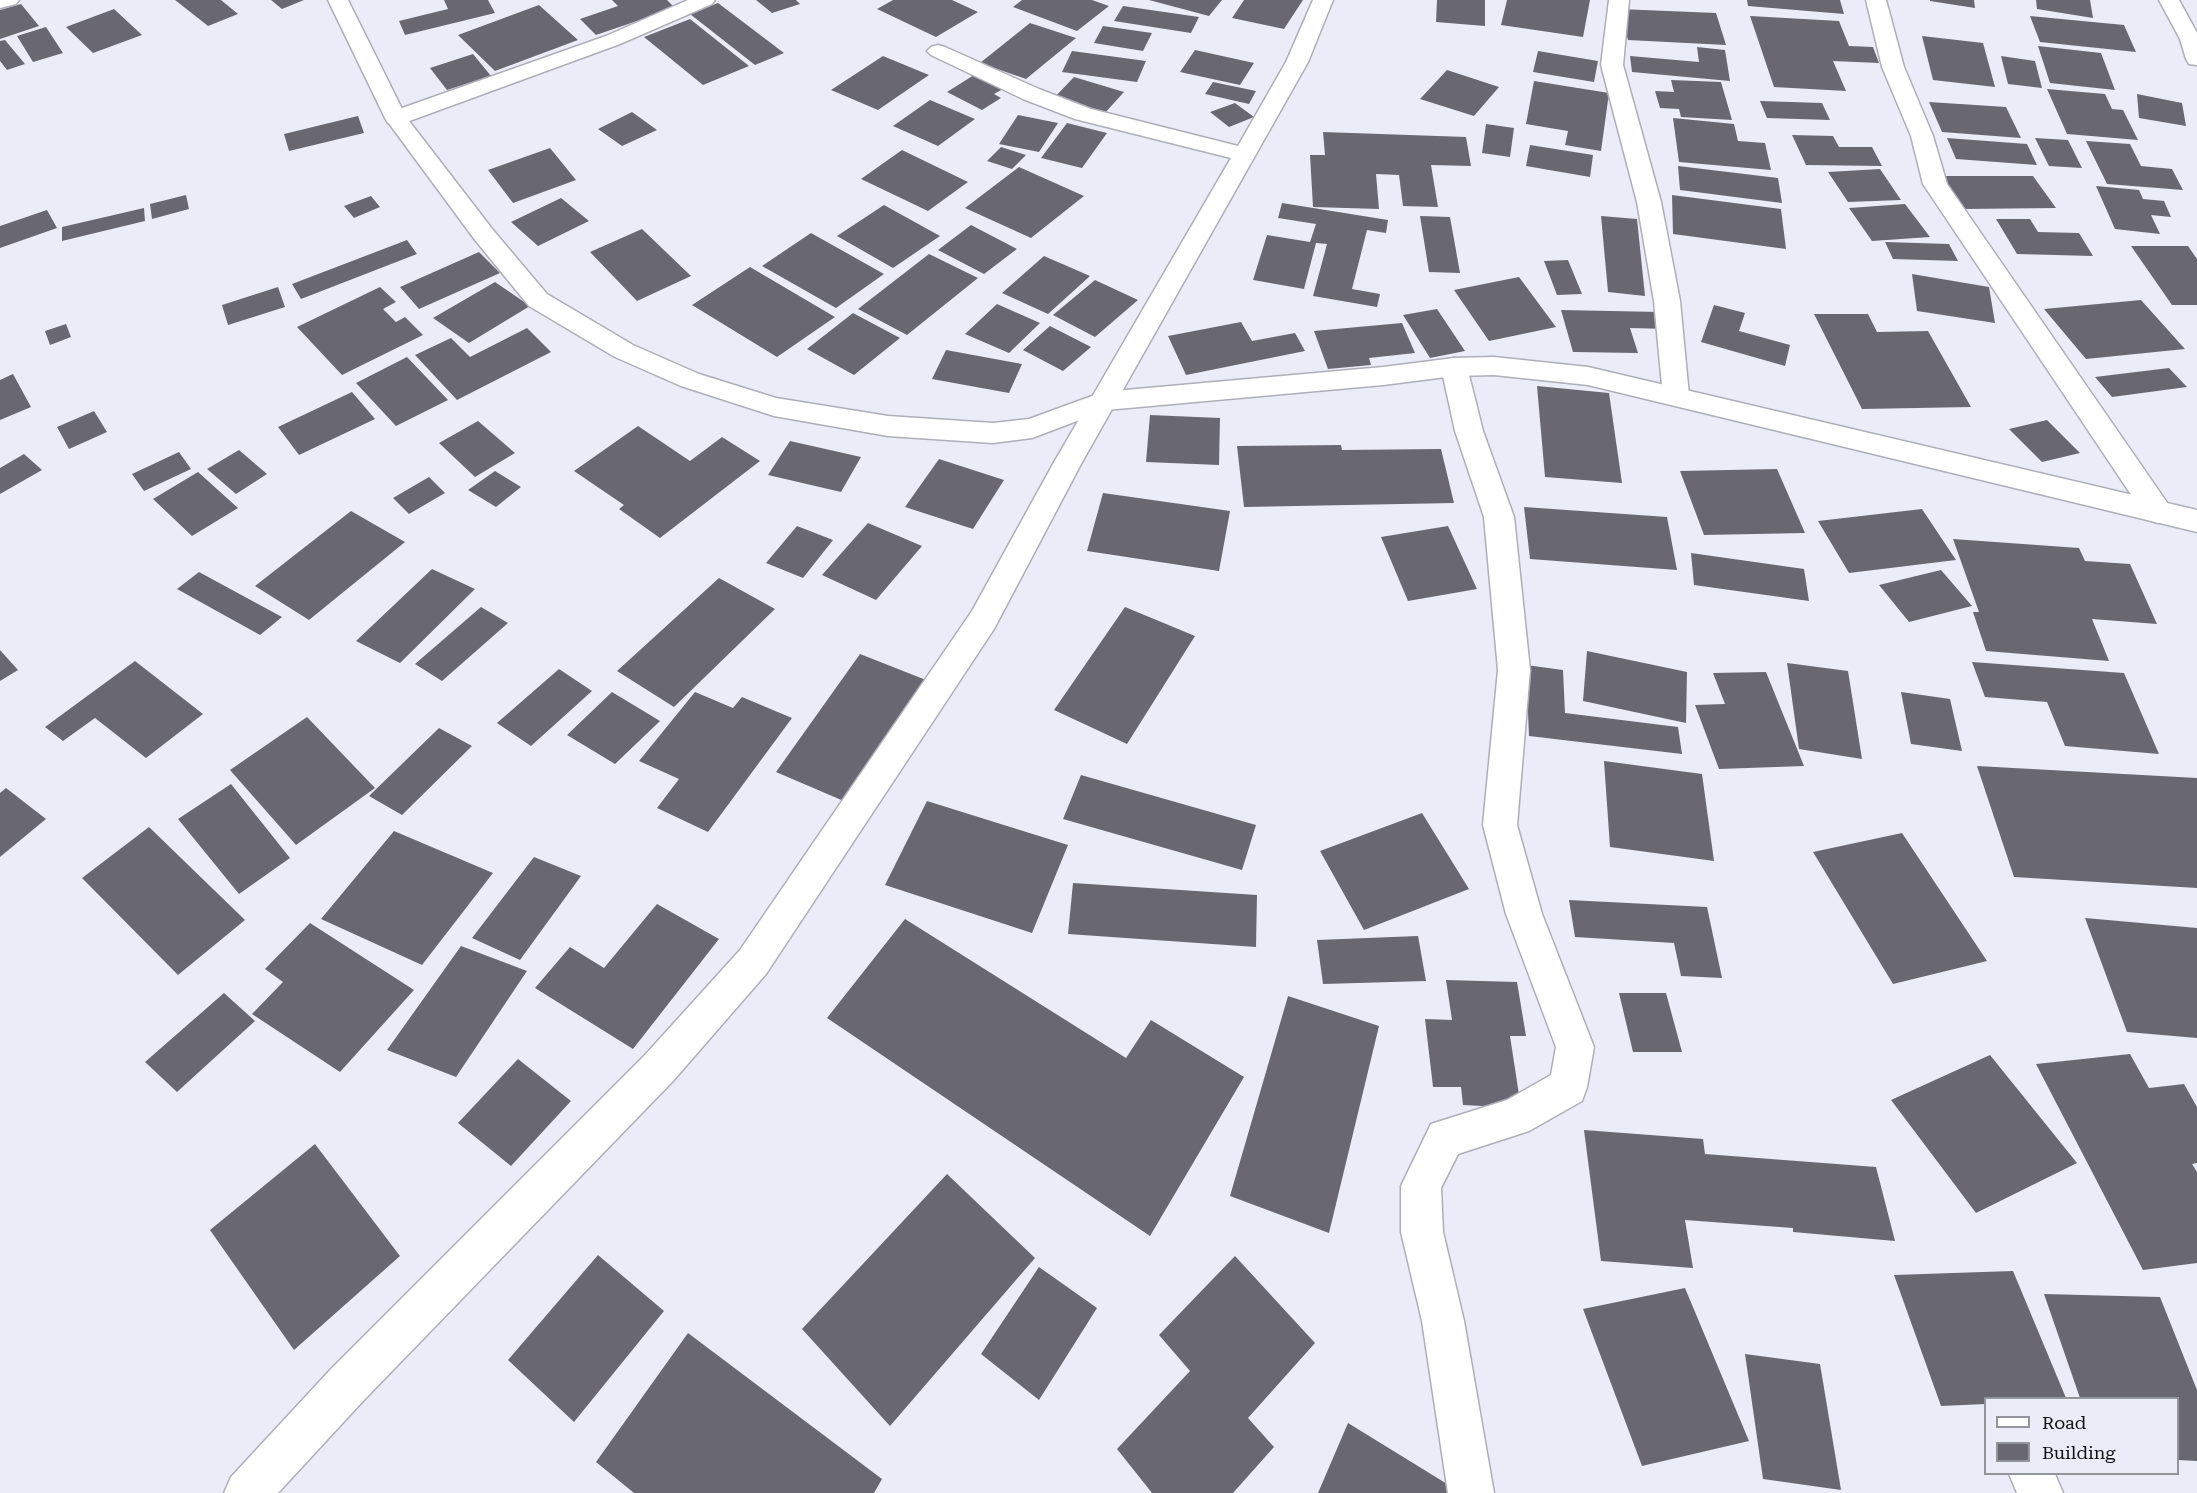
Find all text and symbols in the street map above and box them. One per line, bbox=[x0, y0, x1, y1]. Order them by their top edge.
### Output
legend bbox=[1984, 1397, 2179, 1475]
text: Road bbox=[2042, 1412, 2086, 1433]
text: Building bbox=[2042, 1442, 2116, 1463]

